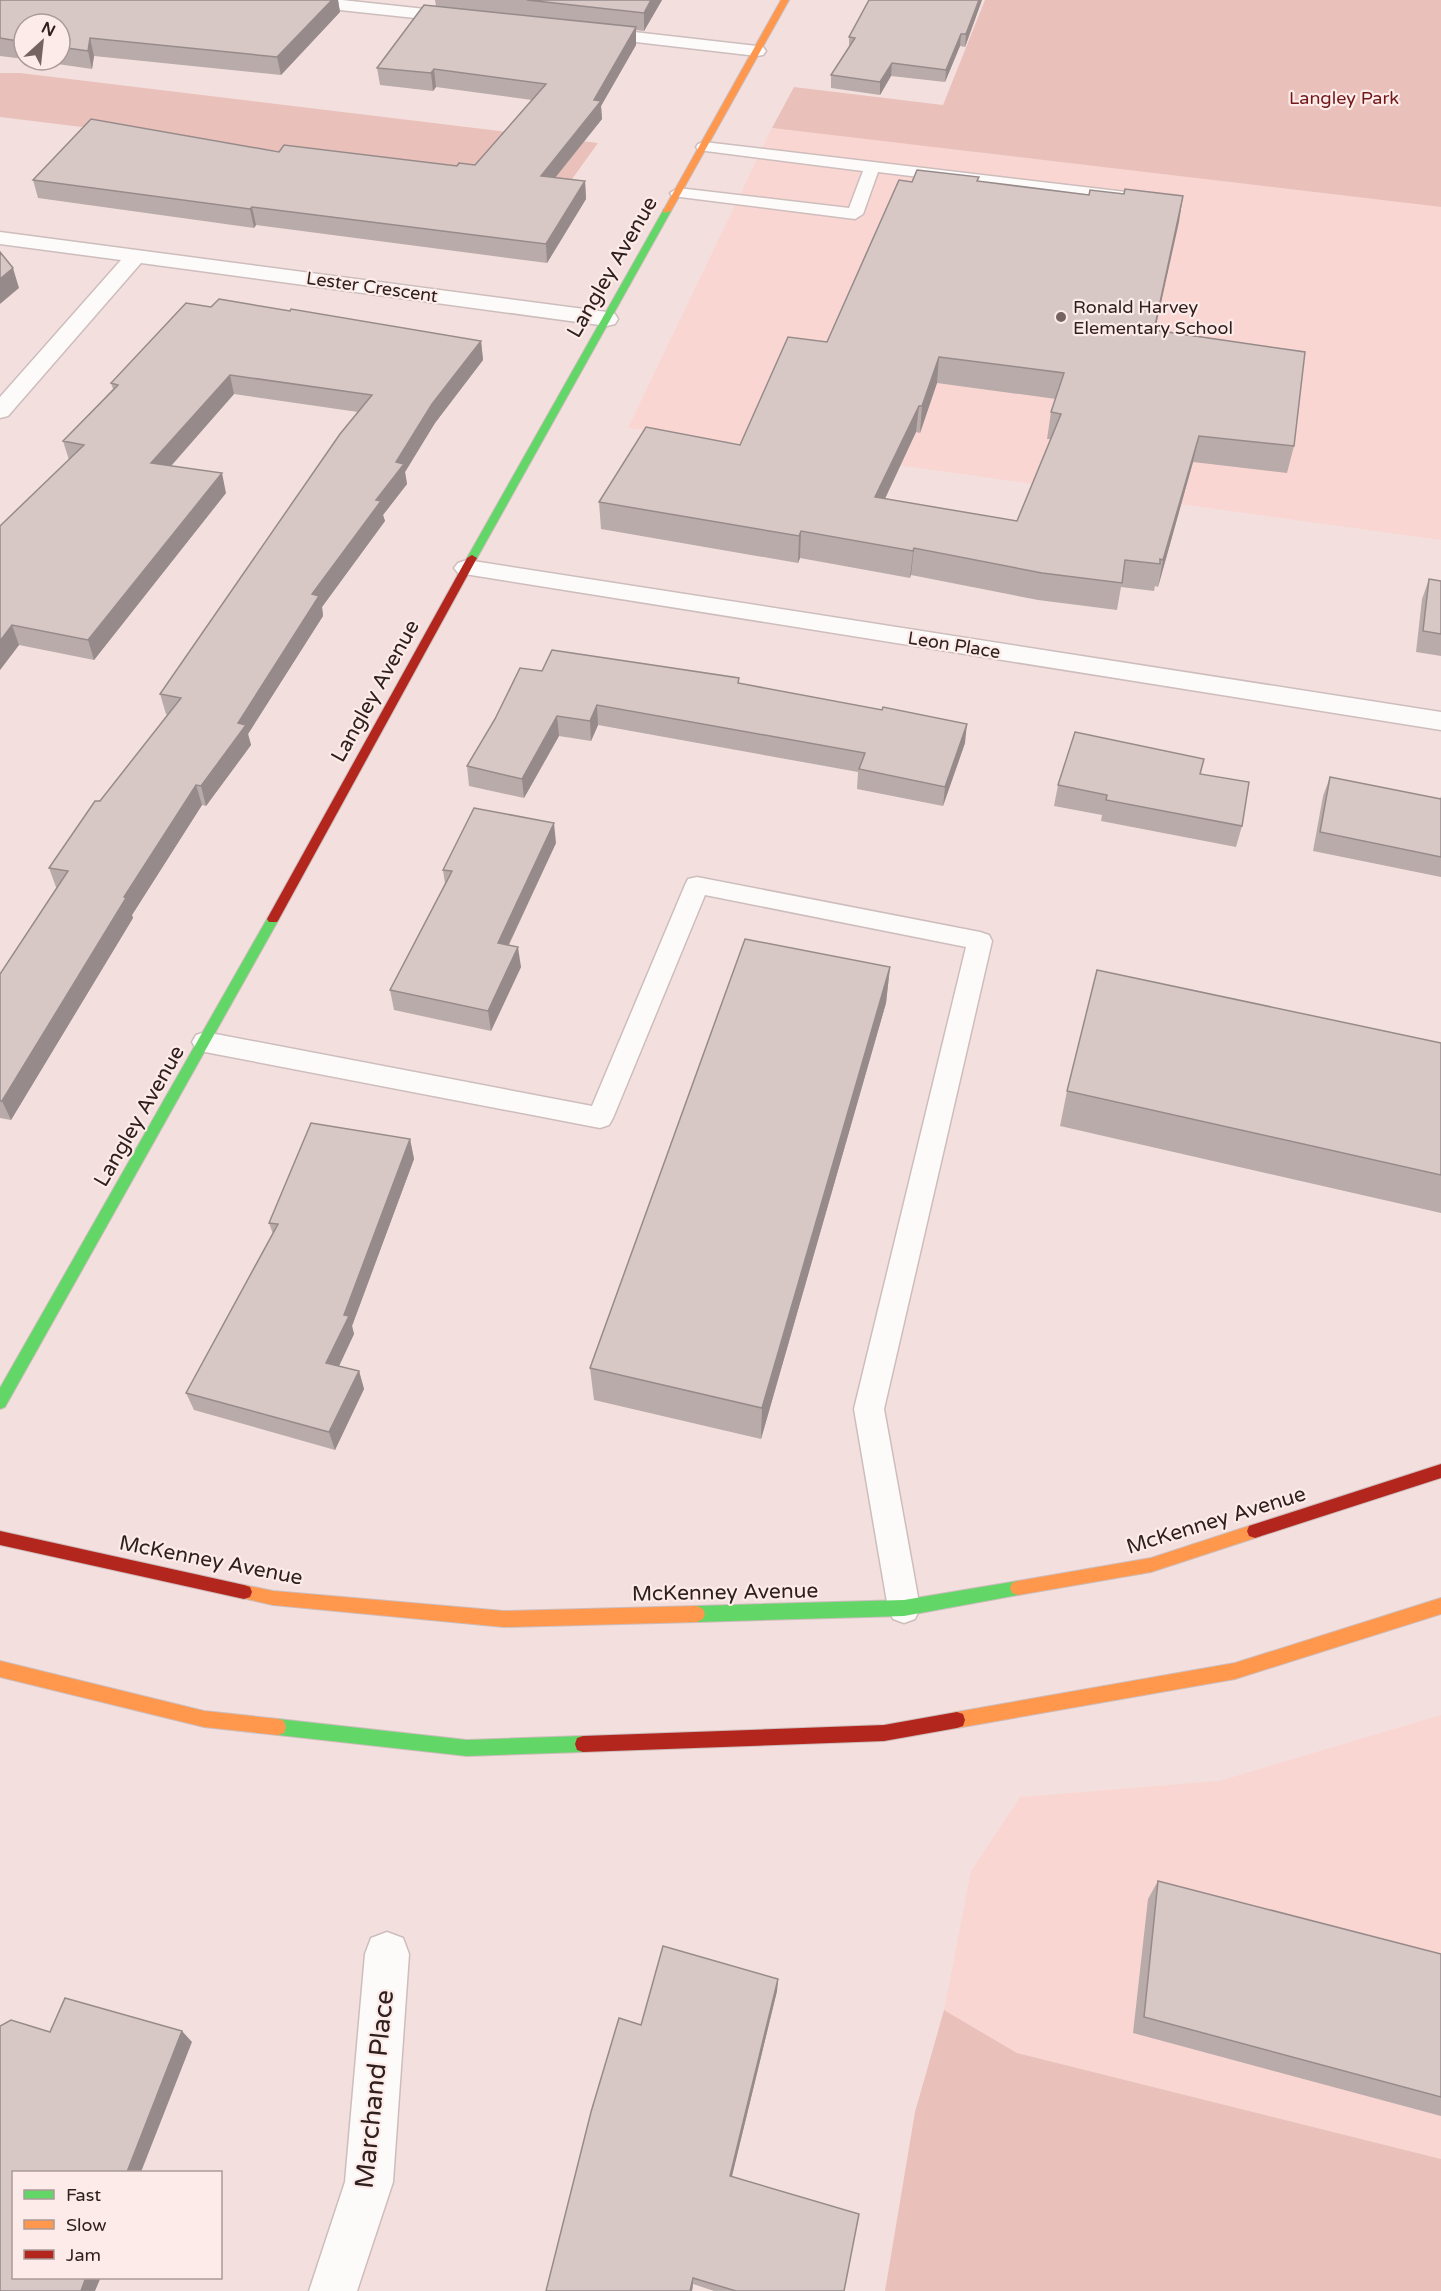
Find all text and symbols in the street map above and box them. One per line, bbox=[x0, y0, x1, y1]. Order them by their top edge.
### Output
north arrow bbox=[12, 12, 72, 72]
text: N bbox=[38, 18, 59, 41]
park label: Langley Park bbox=[1289, 87, 1399, 109]
street label: Langley Avenue bbox=[562, 192, 663, 342]
street label: Lester Crescent bbox=[305, 267, 439, 307]
place label: Ronald Harvey Elementary School bbox=[1073, 296, 1233, 339]
marker: Ronald Harvey Elementary School bbox=[1054, 310, 1068, 324]
street label: Langley Avenue bbox=[326, 616, 425, 767]
street label: Leon Place bbox=[906, 627, 1002, 663]
street label: Langley Avenue bbox=[89, 1041, 190, 1191]
street label: McKenney Avenue bbox=[1123, 1481, 1309, 1560]
street label: McKenney Avenue bbox=[117, 1530, 305, 1591]
street label: McKenney Avenue bbox=[632, 1578, 819, 1607]
street label: Marchand Place bbox=[349, 1988, 400, 2190]
legend bbox=[12, 2171, 222, 2279]
text: Fast bbox=[66, 2184, 101, 2206]
text: Slow bbox=[66, 2214, 107, 2236]
text: Jam bbox=[66, 2244, 101, 2266]

